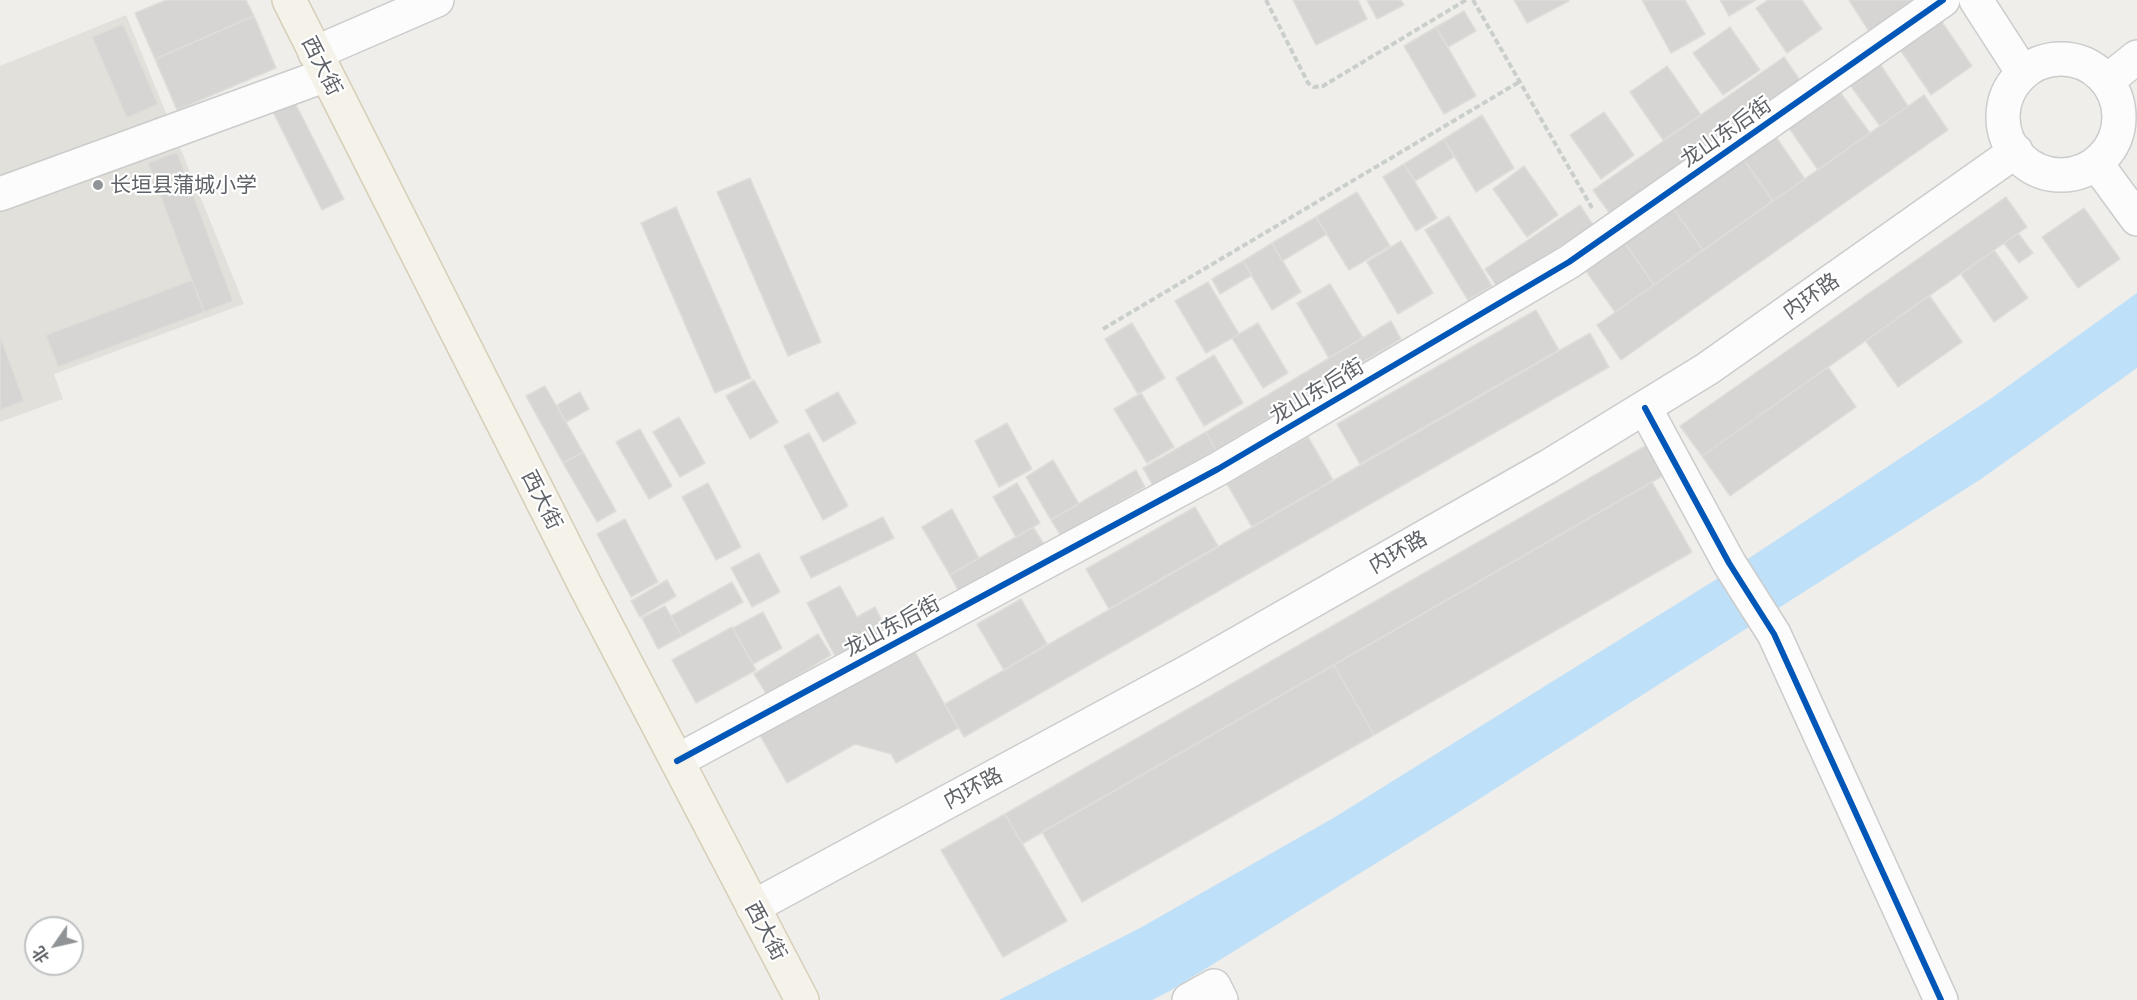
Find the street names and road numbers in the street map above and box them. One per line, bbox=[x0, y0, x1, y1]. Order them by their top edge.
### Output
street label: 西大街 bbox=[296, 32, 348, 100]
street label: 龙山东后街 bbox=[1676, 92, 1776, 172]
street label: 内环路 bbox=[1778, 268, 1844, 324]
street label: 龙山东后街 bbox=[1266, 353, 1368, 429]
street label: 西大街 bbox=[516, 466, 568, 534]
street label: 内环路 bbox=[1364, 525, 1432, 579]
street label: 龙山东后街 bbox=[840, 590, 944, 662]
street label: 内环路 bbox=[939, 762, 1007, 814]
street label: 西大街 bbox=[740, 897, 792, 965]

